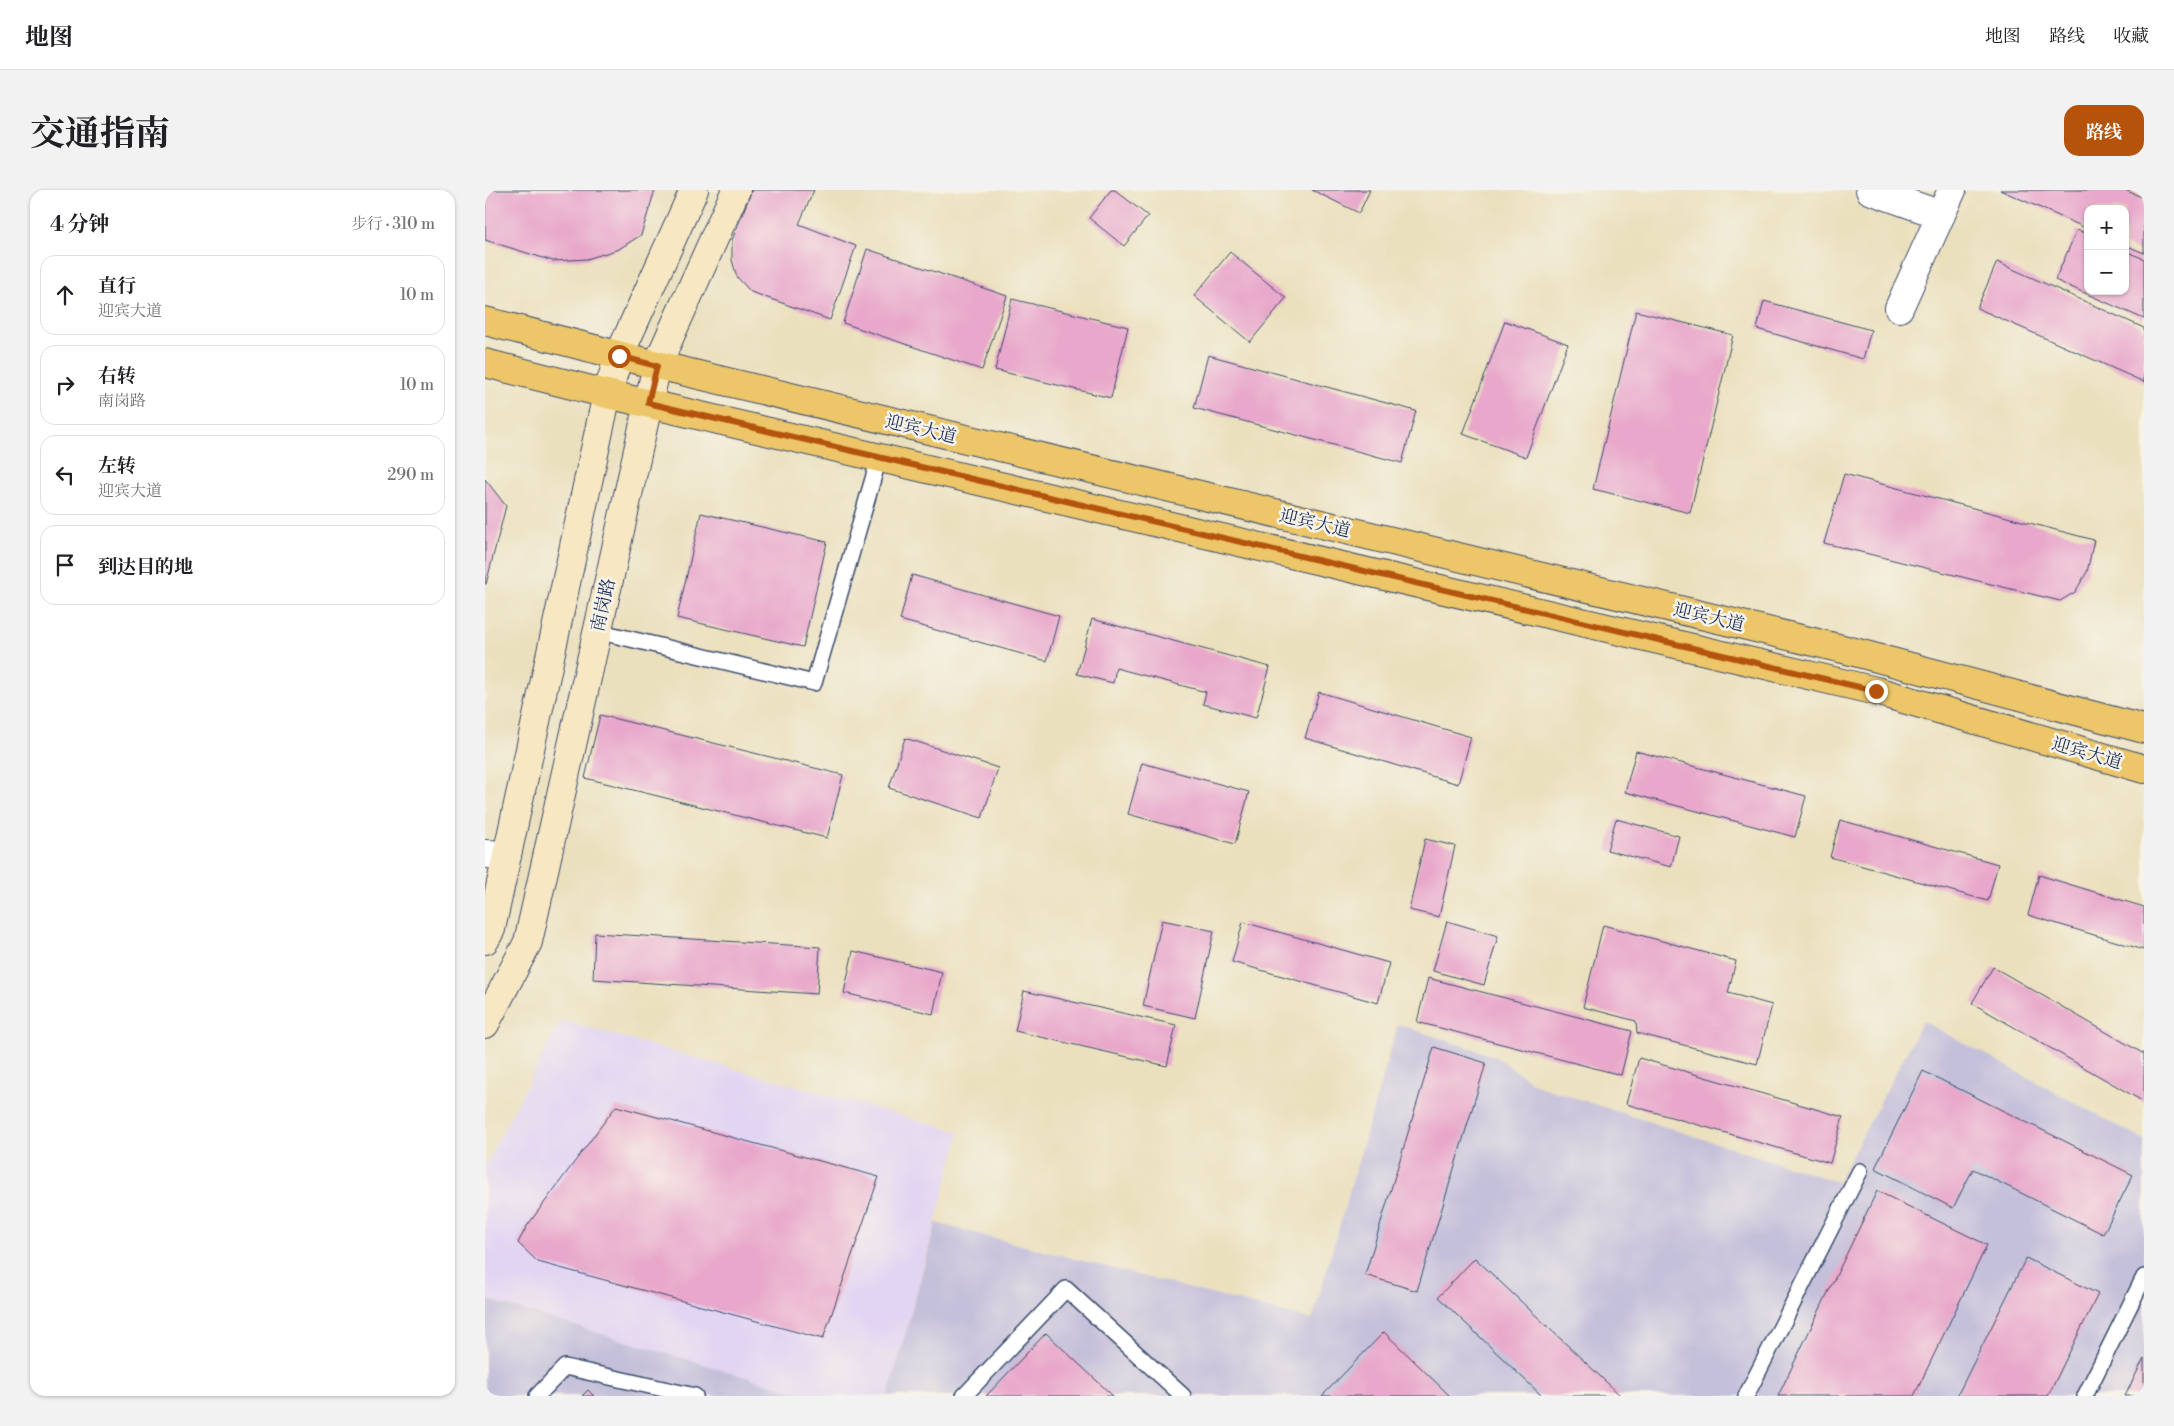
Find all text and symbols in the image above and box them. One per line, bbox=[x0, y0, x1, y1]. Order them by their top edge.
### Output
text: 地图 bbox=[25, 23, 73, 53]
text: 地图 bbox=[1985, 25, 2021, 48]
text: 路线 bbox=[2049, 25, 2085, 48]
text: 收藏 bbox=[2113, 25, 2149, 48]
button: 路线 bbox=[2064, 105, 2144, 156]
text: 交通指南 bbox=[30, 113, 170, 156]
map controls bbox=[2084, 205, 2129, 295]
button: + bbox=[2084, 205, 2129, 250]
text: 4 分钟 bbox=[50, 212, 109, 238]
text: 步行 · 310 m bbox=[351, 214, 435, 234]
button: − bbox=[2084, 250, 2129, 295]
text: 直行 bbox=[98, 274, 136, 298]
icon: ahead bbox=[51, 281, 79, 309]
text: 10 m bbox=[400, 285, 434, 305]
text: 迎宾大道 bbox=[98, 301, 162, 321]
route start bbox=[608, 345, 631, 368]
text: 右转 bbox=[98, 364, 136, 388]
icon: right bbox=[51, 371, 79, 399]
text: 10 m bbox=[400, 375, 434, 395]
text: 南岗路 bbox=[98, 391, 146, 411]
street label: 迎宾大道 bbox=[883, 410, 959, 449]
text: 左转 bbox=[98, 454, 136, 478]
icon: left bbox=[51, 461, 79, 489]
text: 290 m bbox=[387, 465, 434, 485]
text: 迎宾大道 bbox=[98, 481, 162, 501]
street label: 迎宾大道 bbox=[1277, 504, 1353, 543]
icon: arrive bbox=[51, 551, 79, 579]
text: 到达目的地 bbox=[98, 555, 193, 579]
street label: 南岗路 bbox=[586, 576, 621, 634]
street label: 迎宾大道 bbox=[1671, 598, 1747, 637]
route end bbox=[1865, 680, 1888, 703]
street label: 迎宾大道 bbox=[2049, 733, 2125, 774]

